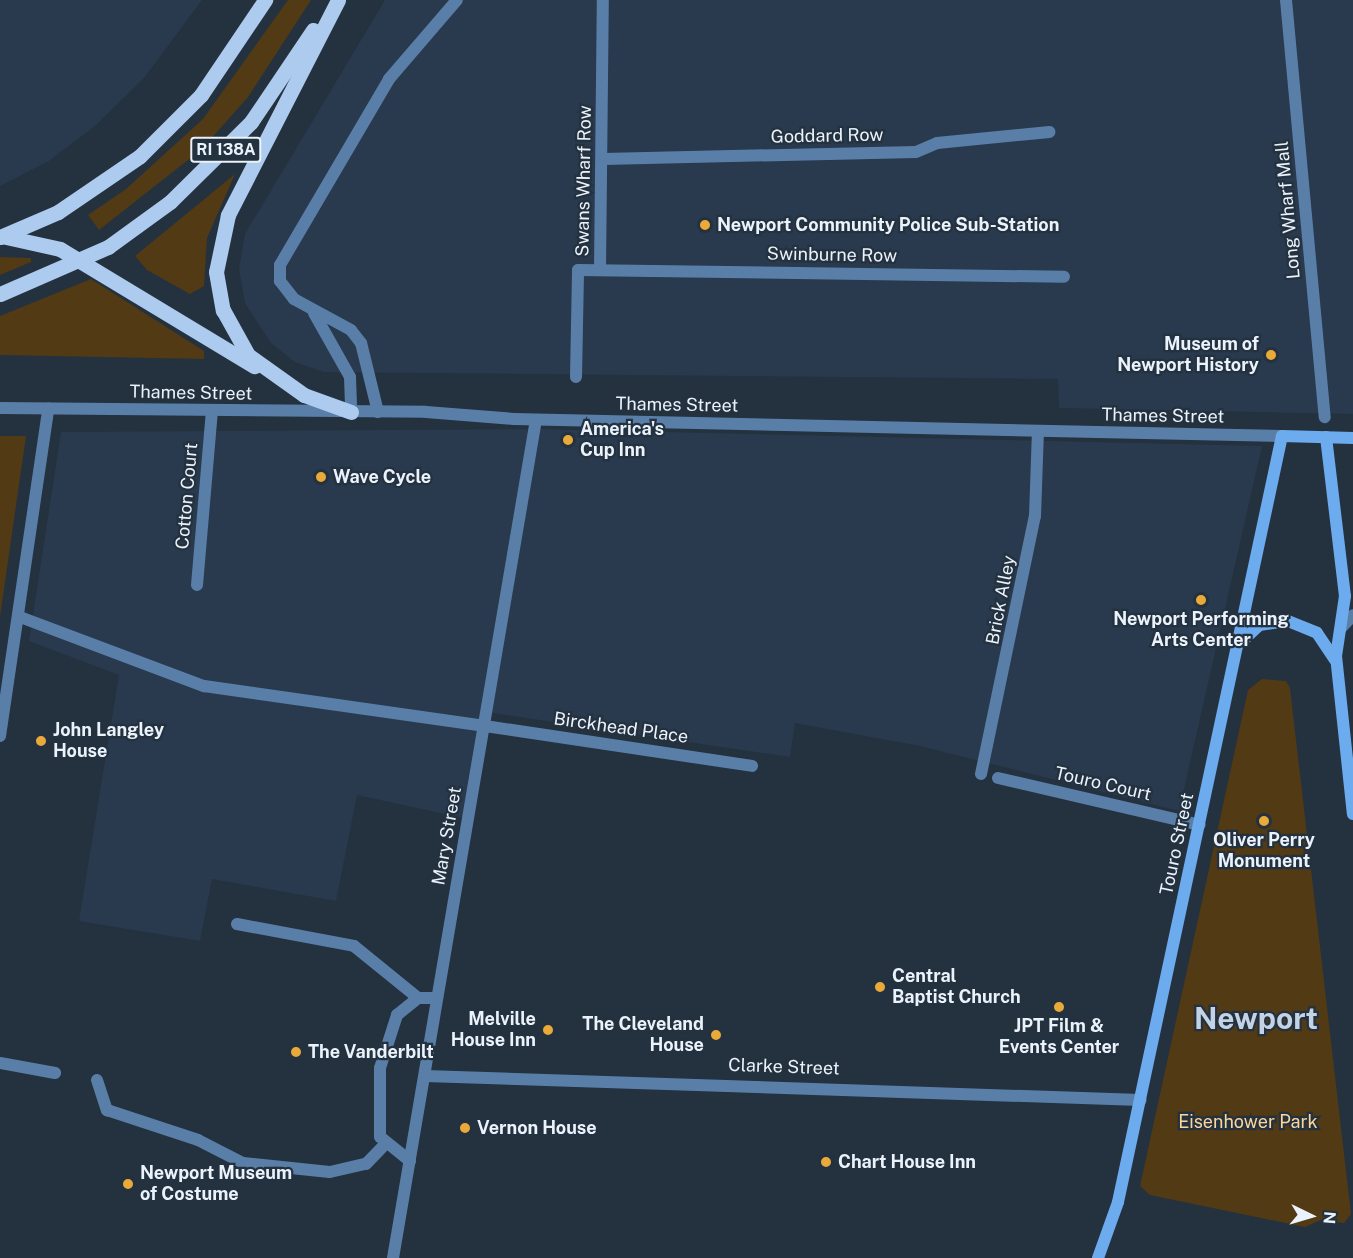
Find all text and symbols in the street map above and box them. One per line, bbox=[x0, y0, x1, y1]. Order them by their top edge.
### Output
street label: Swans Wharf Row bbox=[572, 105, 596, 257]
street label: Goddard Row bbox=[770, 124, 884, 148]
road number: RI 138A bbox=[190, 137, 262, 163]
street label: Long Wharf Mall bbox=[1271, 140, 1305, 280]
place label: Newport Community Police Sub-Station bbox=[717, 214, 1059, 236]
marker: Newport Community Police Sub-Station bbox=[698, 218, 712, 232]
street label: Swinburne Row bbox=[767, 243, 897, 267]
place label: Museum of Newport History bbox=[1117, 334, 1259, 376]
marker: Museum of Newport History bbox=[1264, 348, 1278, 362]
street label: Thames Street bbox=[129, 381, 253, 405]
street label: Thames Street bbox=[615, 393, 739, 417]
street label: Thames Street bbox=[1101, 404, 1225, 428]
place label: America's Cup Inn bbox=[580, 419, 664, 462]
marker: America's Cup Inn bbox=[561, 433, 575, 447]
street label: Cotton Court bbox=[172, 442, 202, 550]
place label: Wave Cycle bbox=[333, 466, 431, 488]
marker: Wave Cycle bbox=[314, 470, 328, 484]
street label: Brick Alley bbox=[982, 554, 1020, 646]
marker: Newport Performing Arts Center bbox=[1194, 593, 1208, 607]
place label: Newport Performing Arts Center bbox=[1113, 609, 1289, 652]
street label: Birckhead Place bbox=[552, 708, 690, 748]
place label: John Langley House bbox=[53, 720, 164, 762]
marker: John Langley House bbox=[34, 734, 48, 748]
street label: Touro Court bbox=[1053, 762, 1153, 806]
street label: Mary Street bbox=[428, 785, 466, 887]
street label: Touro Street bbox=[1156, 791, 1198, 897]
marker: Oliver Perry Monument bbox=[1257, 814, 1271, 828]
place label: Oliver Perry Monument bbox=[1213, 830, 1315, 872]
place label: Central Baptist Church bbox=[892, 966, 1021, 1008]
marker: Central Baptist Church bbox=[873, 980, 887, 994]
marker: JPT Film & Events Center bbox=[1052, 1000, 1066, 1014]
district label: Newport bbox=[1194, 1000, 1318, 1036]
place label: Melville House Inn bbox=[451, 1009, 536, 1052]
place label: The Cleveland House bbox=[582, 1014, 704, 1056]
place label: JPT Film & Events Center bbox=[999, 1016, 1119, 1058]
marker: Melville House Inn bbox=[541, 1023, 555, 1037]
marker: The Cleveland House bbox=[709, 1028, 723, 1042]
place label: The Vanderbilt bbox=[308, 1041, 434, 1063]
marker: The Vanderbilt bbox=[289, 1045, 303, 1059]
street label: Clarke Street bbox=[728, 1054, 840, 1080]
park label: Eisenhower Park bbox=[1178, 1111, 1318, 1133]
place label: Vernon House bbox=[477, 1117, 597, 1139]
marker: Vernon House bbox=[458, 1121, 472, 1135]
place label: Chart House Inn bbox=[838, 1151, 976, 1173]
marker: Chart House Inn bbox=[819, 1155, 833, 1169]
place label: Newport Museum of Costume bbox=[140, 1163, 292, 1206]
marker: Newport Museum of Costume bbox=[121, 1177, 135, 1191]
north arrow bbox=[1281, 1186, 1341, 1246]
text: N bbox=[1319, 1211, 1339, 1225]

